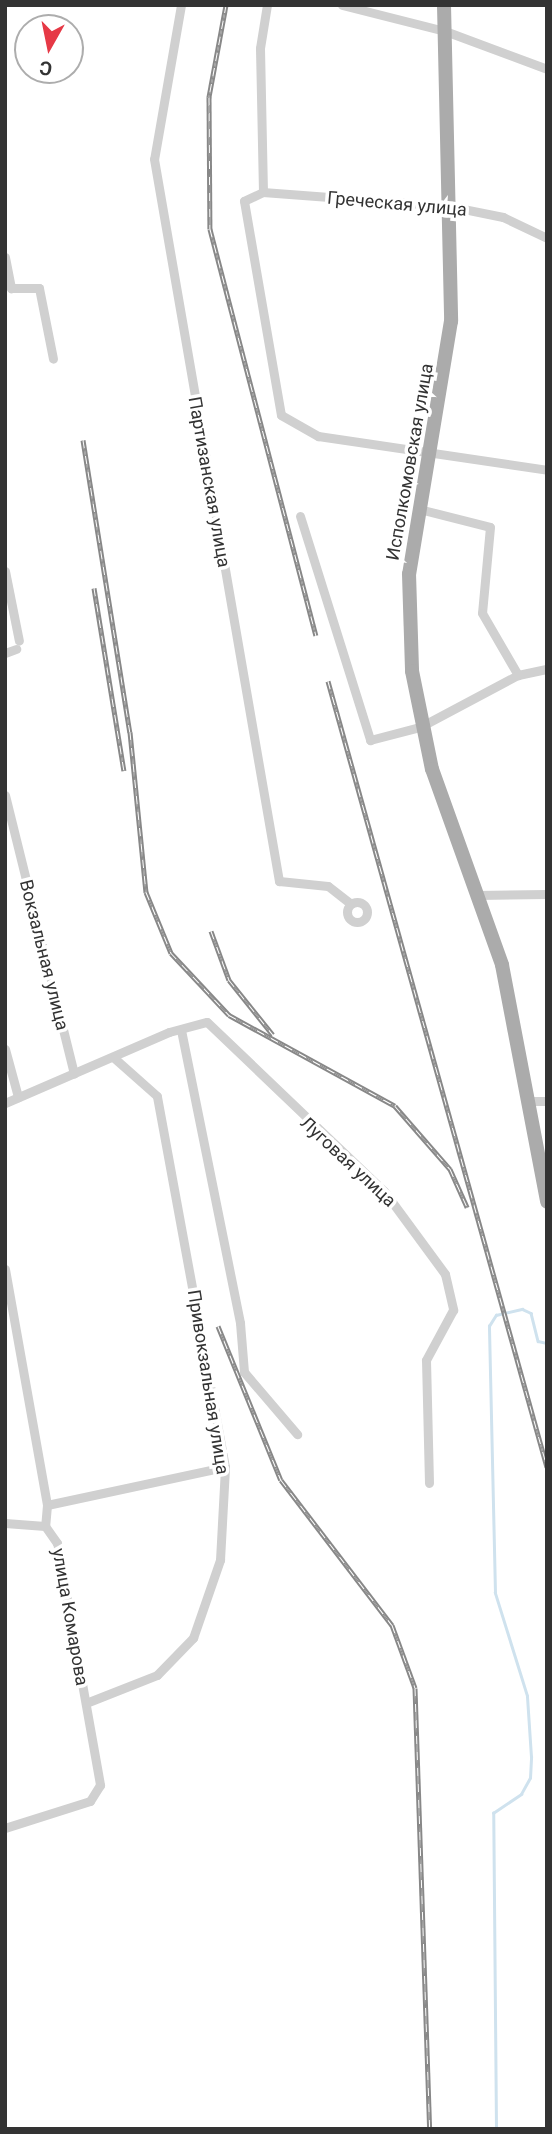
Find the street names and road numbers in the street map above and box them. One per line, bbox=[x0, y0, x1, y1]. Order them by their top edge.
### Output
street label: Греческая улица bbox=[326, 187, 468, 221]
street label: Исполкомовская улица bbox=[382, 362, 438, 562]
street label: Партизанская улица bbox=[183, 395, 235, 569]
street label: Вокзальная улица bbox=[15, 878, 73, 1032]
street label: Луговая улица bbox=[296, 1112, 400, 1212]
street label: Привокзальная улица bbox=[183, 1288, 233, 1476]
street label: улица Комарова bbox=[47, 1547, 93, 1687]

